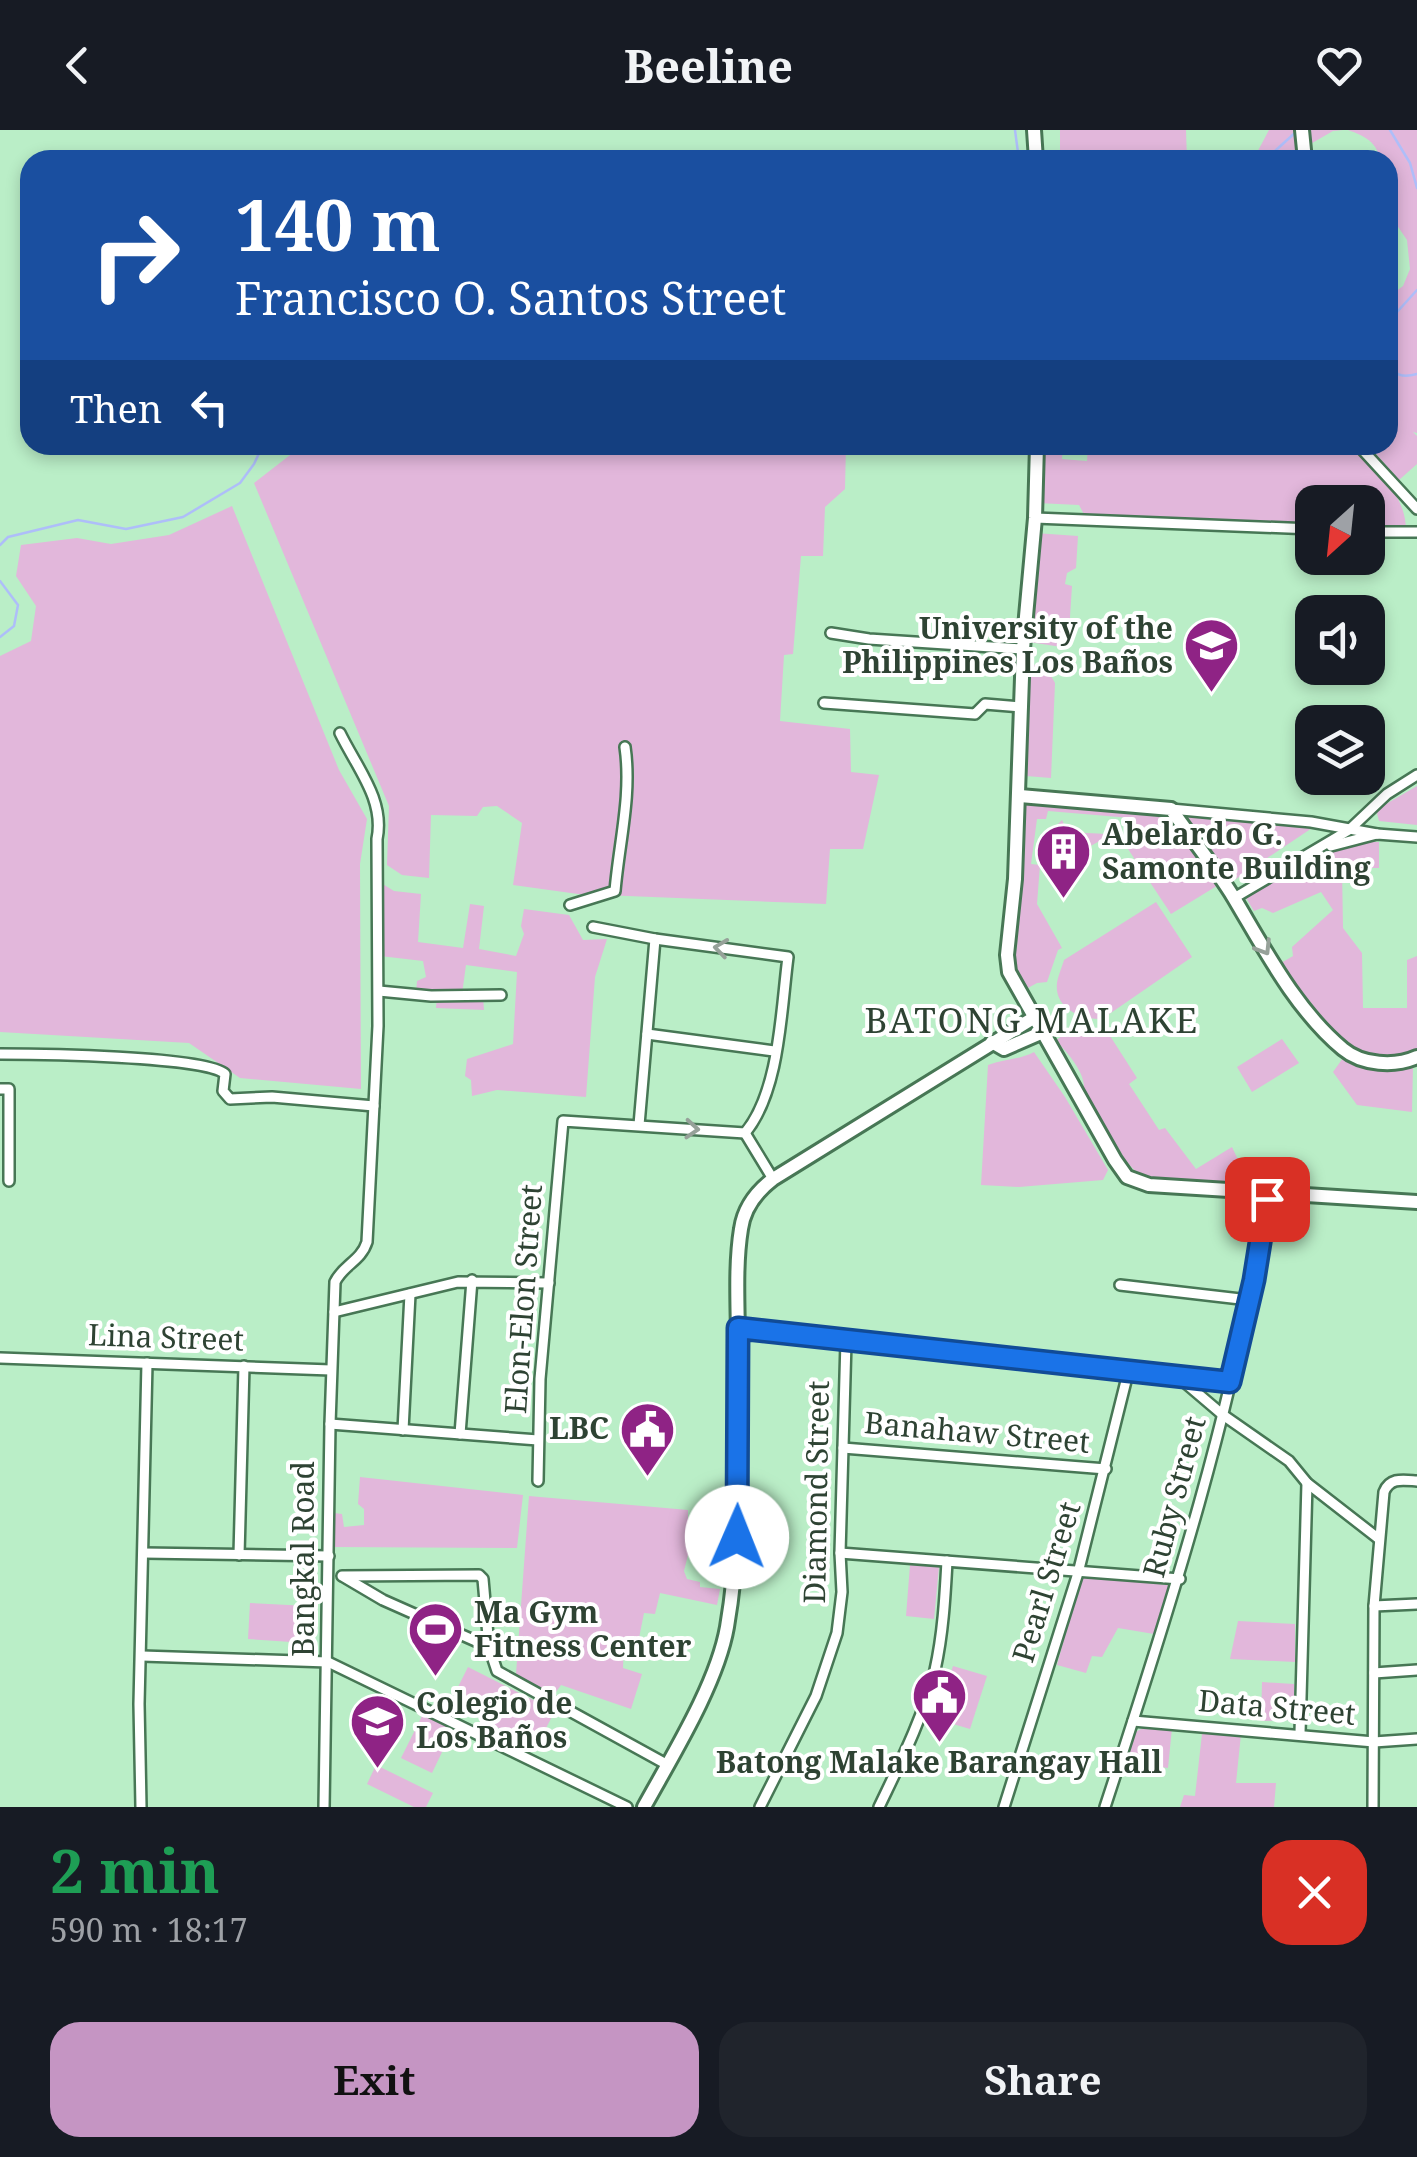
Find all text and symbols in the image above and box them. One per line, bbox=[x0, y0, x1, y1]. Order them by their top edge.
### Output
text: Beeline bbox=[624, 35, 793, 96]
icon: back bbox=[50, 38, 105, 93]
icon: heart bbox=[1312, 38, 1367, 93]
text: 140 m bbox=[235, 176, 441, 272]
icon: right bbox=[70, 190, 200, 320]
text: Francisco O. Santos Street bbox=[235, 267, 786, 328]
icon: left bbox=[182, 380, 237, 435]
text: Then bbox=[70, 382, 162, 434]
north arrow bbox=[1295, 485, 1385, 575]
map controls bbox=[1295, 485, 1385, 795]
button: sound bbox=[1295, 595, 1385, 685]
place label: University of the Philippines Los Baños bbox=[842, 607, 1173, 682]
school or university icon: University of the Philippines Los Baños bbox=[1182, 616, 1242, 695]
button: layers bbox=[1295, 705, 1385, 795]
place label: Abelardo G. Samonte Building bbox=[1102, 813, 1371, 888]
building icon: Abelardo G. Samonte Building bbox=[1033, 822, 1093, 901]
one-way arrow bbox=[1252, 937, 1271, 955]
one-way arrow bbox=[713, 938, 730, 959]
district label: BATONG MALAKE bbox=[864, 996, 1200, 1043]
one-way arrow bbox=[684, 1118, 700, 1139]
pin bbox=[1225, 1157, 1310, 1242]
icon: arrive bbox=[1240, 1172, 1295, 1227]
street label: Elon-Elon Street bbox=[494, 1183, 551, 1415]
street label: Lina Street bbox=[87, 1313, 245, 1360]
street label: Diamond Street bbox=[793, 1380, 838, 1604]
public building icon: LBC bbox=[618, 1399, 678, 1478]
street label: Banahaw Street bbox=[863, 1401, 1092, 1462]
place label: LBC bbox=[549, 1407, 609, 1448]
street label: Ruby Street bbox=[1132, 1412, 1215, 1582]
street label: Bangkal Road bbox=[282, 1461, 323, 1657]
position arrow bbox=[685, 1485, 789, 1589]
street label: Pearl Street bbox=[1002, 1496, 1089, 1667]
place label: Ma Gym Fitness Center bbox=[474, 1591, 692, 1666]
sports icon: Ma Gym Fitness Center bbox=[405, 1600, 465, 1679]
public building icon: Batong Malake Barangay Hall bbox=[909, 1665, 969, 1744]
street label: Data Street bbox=[1197, 1679, 1357, 1734]
place label: Colegio de Los Baños bbox=[416, 1682, 572, 1757]
school or university icon: Colegio de Los Baños bbox=[347, 1691, 407, 1770]
place label: Batong Malake Barangay Hall bbox=[716, 1741, 1163, 1782]
text: 2 min bbox=[50, 1829, 220, 1911]
button: close bbox=[1262, 1840, 1367, 1945]
text: 590 m · 18:17 bbox=[50, 1908, 248, 1951]
button: Exit bbox=[50, 2022, 699, 2137]
button: Share bbox=[719, 2022, 1367, 2137]

